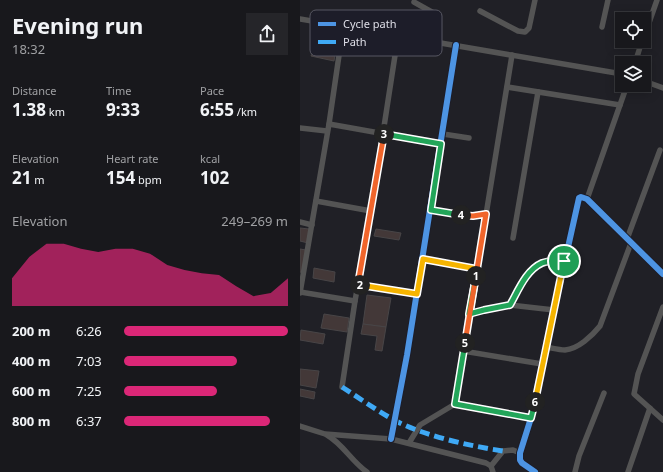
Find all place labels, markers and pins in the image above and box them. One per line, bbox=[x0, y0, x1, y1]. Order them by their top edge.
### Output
pin: 3 bbox=[374, 124, 394, 144]
pin: 4 bbox=[451, 205, 471, 225]
pin bbox=[547, 244, 581, 278]
pin: 1 bbox=[466, 266, 486, 286]
pin: 2 bbox=[350, 275, 370, 295]
pin: 5 bbox=[455, 333, 475, 353]
pin: 6 bbox=[525, 392, 545, 412]

